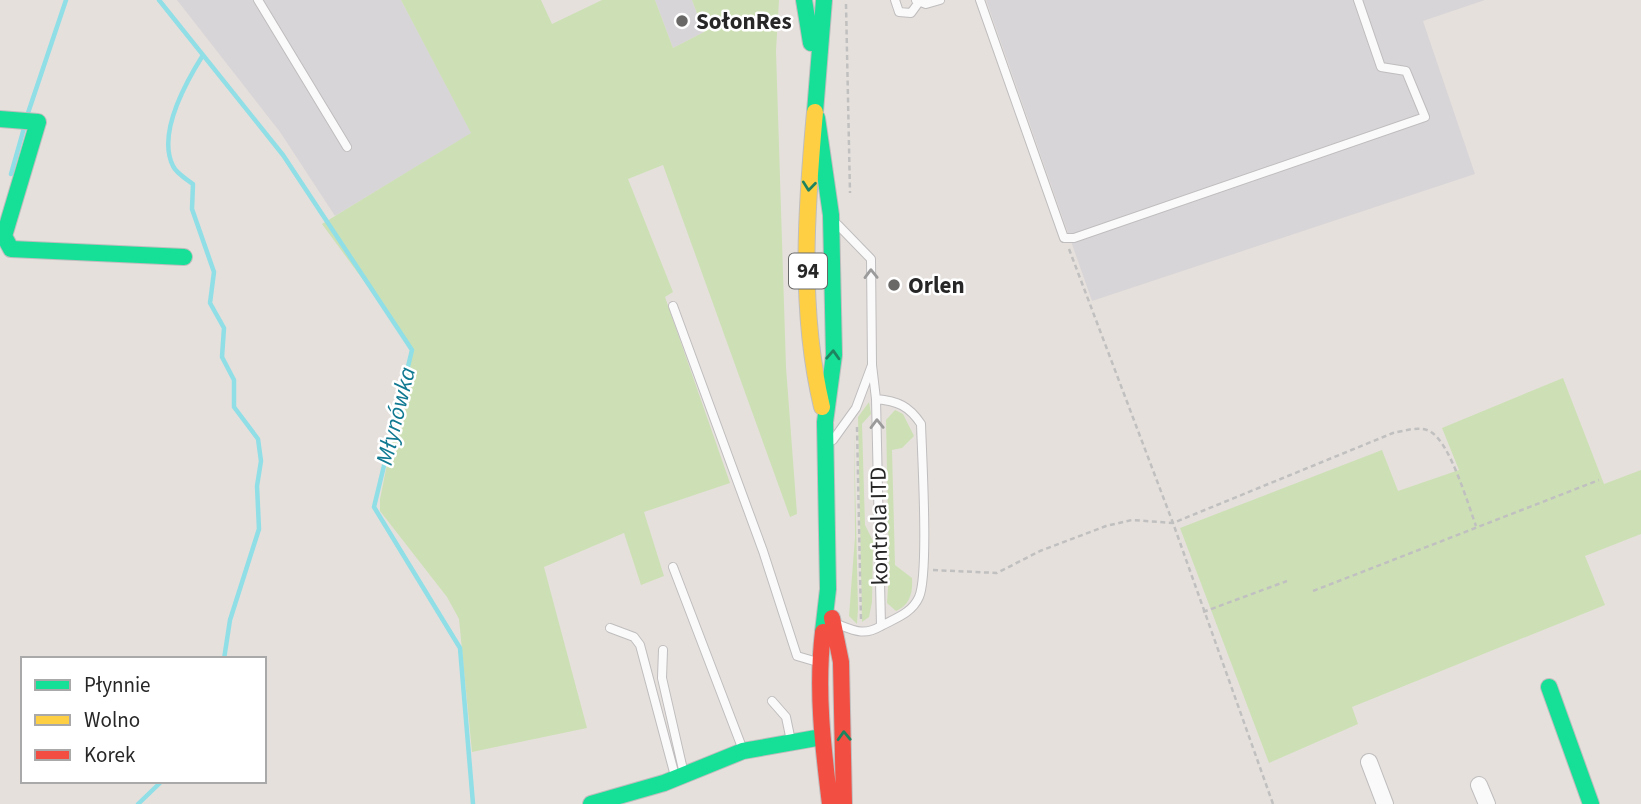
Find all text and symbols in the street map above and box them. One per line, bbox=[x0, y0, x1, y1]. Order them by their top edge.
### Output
place label: SołonRes bbox=[696, 5, 792, 38]
marker: SołonRes bbox=[674, 13, 690, 29]
one-way arrow bbox=[802, 180, 817, 192]
road number: 94 bbox=[789, 254, 827, 288]
one-way arrow bbox=[863, 268, 879, 278]
place label: Orlen bbox=[908, 269, 965, 302]
marker: Orlen bbox=[886, 277, 902, 293]
one-way arrow bbox=[826, 349, 841, 360]
water label: Młynówka bbox=[367, 363, 425, 469]
one-way arrow bbox=[869, 418, 884, 429]
street label: kontrola ITD bbox=[861, 466, 897, 586]
legend bbox=[21, 657, 266, 783]
text: Płynnie bbox=[84, 670, 151, 700]
text: Wolno bbox=[84, 705, 140, 735]
one-way arrow bbox=[836, 730, 851, 741]
text: Korek bbox=[84, 740, 136, 770]

